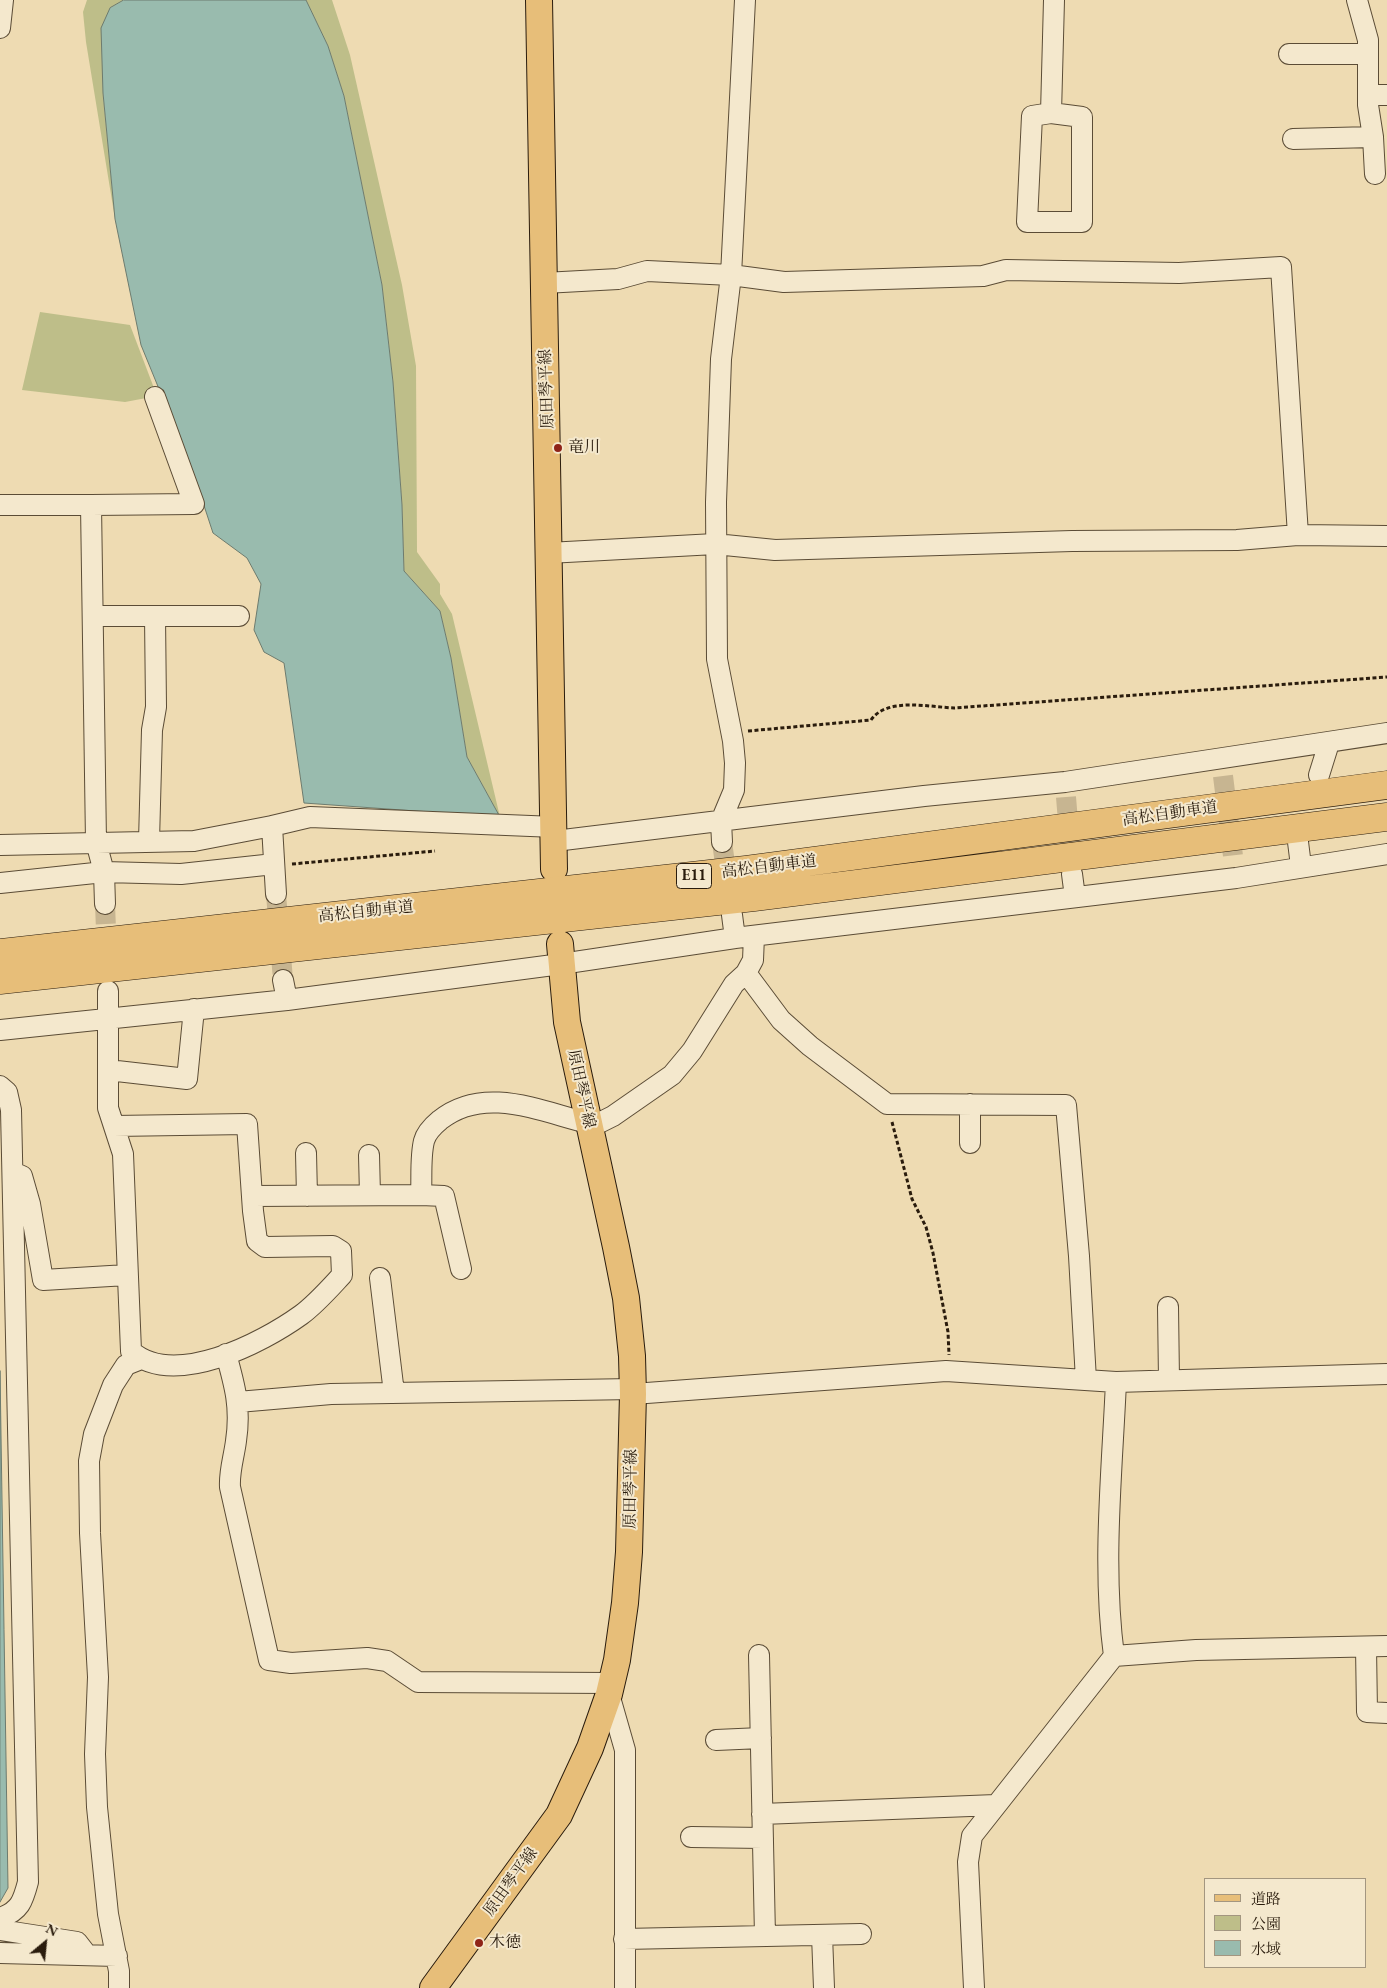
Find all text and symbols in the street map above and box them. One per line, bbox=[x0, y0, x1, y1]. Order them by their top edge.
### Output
street label: 原田琴平線 bbox=[536, 349, 558, 429]
place label: 竜川 bbox=[568, 438, 600, 458]
marker: 竜川 bbox=[552, 442, 564, 454]
street label: 高松自動車道 bbox=[1121, 798, 1219, 830]
street label: 高松自動車道 bbox=[720, 852, 818, 882]
road number: E11 bbox=[676, 864, 712, 888]
street label: 高松自動車道 bbox=[317, 897, 415, 927]
street label: 原田琴平線 bbox=[563, 1048, 599, 1130]
street label: 原田琴平線 bbox=[621, 1449, 641, 1529]
street label: 原田琴平線 bbox=[480, 1844, 542, 1920]
legend bbox=[1204, 1878, 1367, 1968]
text: 道路 bbox=[1251, 1889, 1281, 1908]
text: 公園 bbox=[1251, 1914, 1281, 1933]
north arrow bbox=[20, 1918, 70, 1968]
text: N bbox=[43, 1919, 61, 1940]
place label: 木徳 bbox=[489, 1933, 521, 1953]
marker: 木徳 bbox=[473, 1937, 485, 1949]
text: 水域 bbox=[1251, 1939, 1281, 1958]

